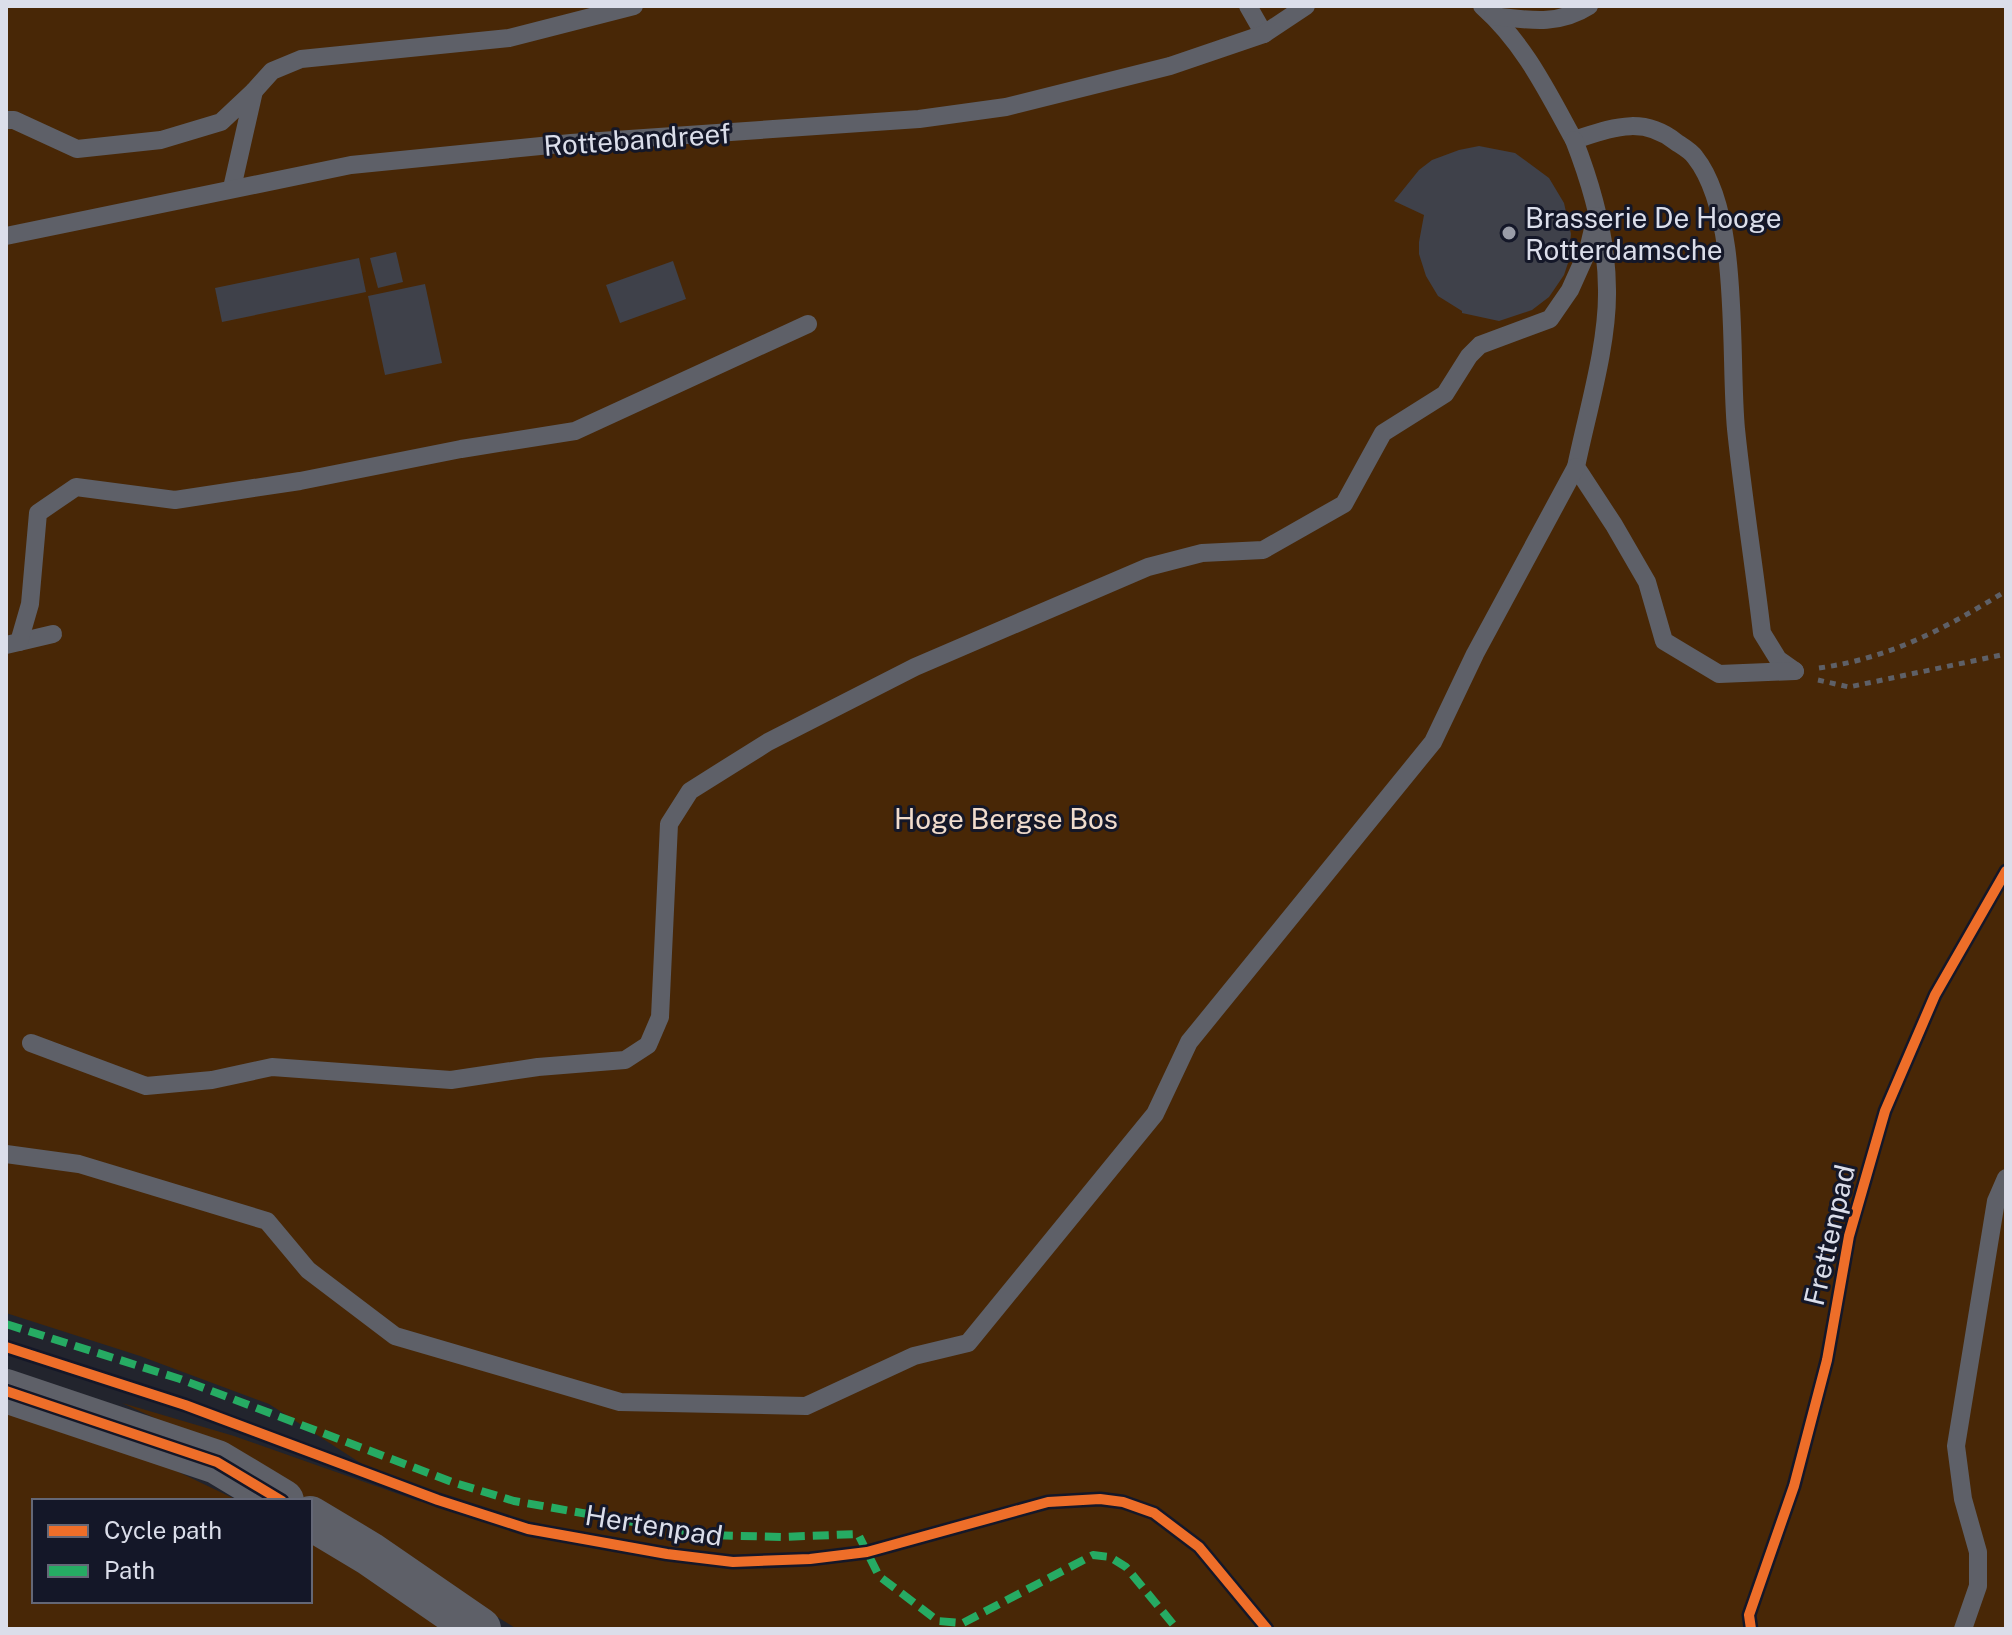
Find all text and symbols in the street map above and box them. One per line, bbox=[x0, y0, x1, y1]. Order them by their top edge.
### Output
street label: Rottebandreef bbox=[542, 116, 732, 162]
place label: Brasserie De Hooge Rotterdamsche bbox=[1525, 201, 1782, 266]
marker: Brasserie De Hooge Rotterdamsche bbox=[1500, 224, 1518, 242]
park label: Hoge Bergse Bos bbox=[894, 802, 1118, 835]
street label: Frettenpad bbox=[1797, 1161, 1861, 1309]
street label: Hertenpad bbox=[583, 1498, 725, 1552]
legend bbox=[32, 1499, 312, 1603]
text: Cycle path bbox=[104, 1516, 222, 1544]
text: Path bbox=[104, 1556, 155, 1584]

